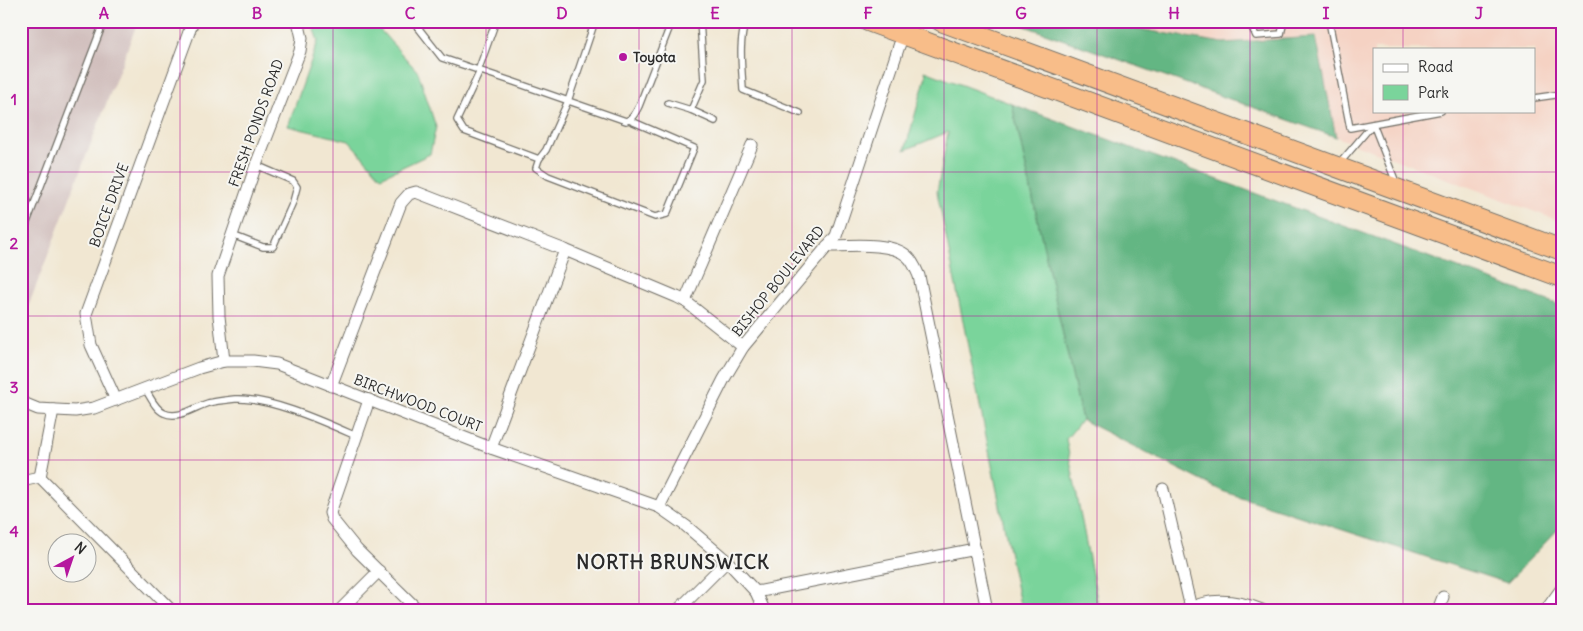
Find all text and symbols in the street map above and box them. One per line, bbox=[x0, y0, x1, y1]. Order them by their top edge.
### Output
text: A bbox=[99, 3, 109, 23]
text: B bbox=[252, 3, 263, 23]
text: C bbox=[405, 3, 416, 23]
text: D bbox=[556, 3, 568, 23]
text: E bbox=[710, 3, 720, 23]
text: F bbox=[863, 3, 873, 23]
text: G bbox=[1015, 3, 1027, 23]
text: H bbox=[1168, 3, 1180, 23]
text: I bbox=[1323, 3, 1330, 23]
text: J bbox=[1475, 3, 1484, 23]
place label: Toyota bbox=[633, 48, 676, 66]
legend bbox=[1373, 48, 1536, 112]
marker: Toyota bbox=[617, 51, 629, 63]
street label: FRESH PONDS ROAD bbox=[225, 57, 288, 189]
text: Road bbox=[1418, 57, 1453, 76]
text: Park bbox=[1418, 83, 1449, 102]
text: 1 bbox=[11, 89, 17, 109]
street label: BOICE DRIVE bbox=[85, 160, 133, 250]
street label: BISHOP BOULEVARD bbox=[728, 222, 828, 340]
text: 2 bbox=[10, 233, 19, 253]
street label: BIRCHWOOD COURT bbox=[351, 370, 485, 436]
text: 3 bbox=[9, 377, 19, 397]
text: 4 bbox=[9, 521, 19, 541]
north arrow bbox=[48, 534, 98, 584]
text: N bbox=[71, 538, 90, 558]
district label: NORTH BRUNSWICK bbox=[576, 550, 770, 574]

